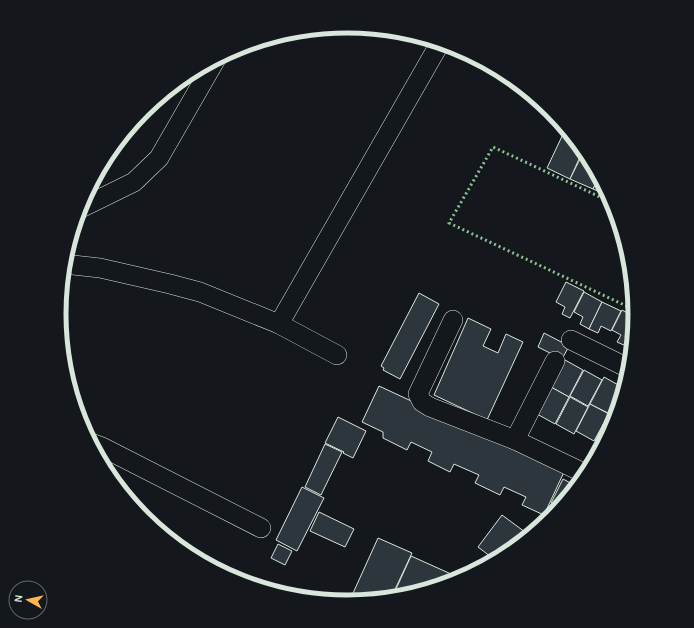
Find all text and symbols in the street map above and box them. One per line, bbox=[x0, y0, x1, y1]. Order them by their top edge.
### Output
north arrow bbox=[8, 580, 48, 620]
text: N bbox=[12, 594, 26, 603]

